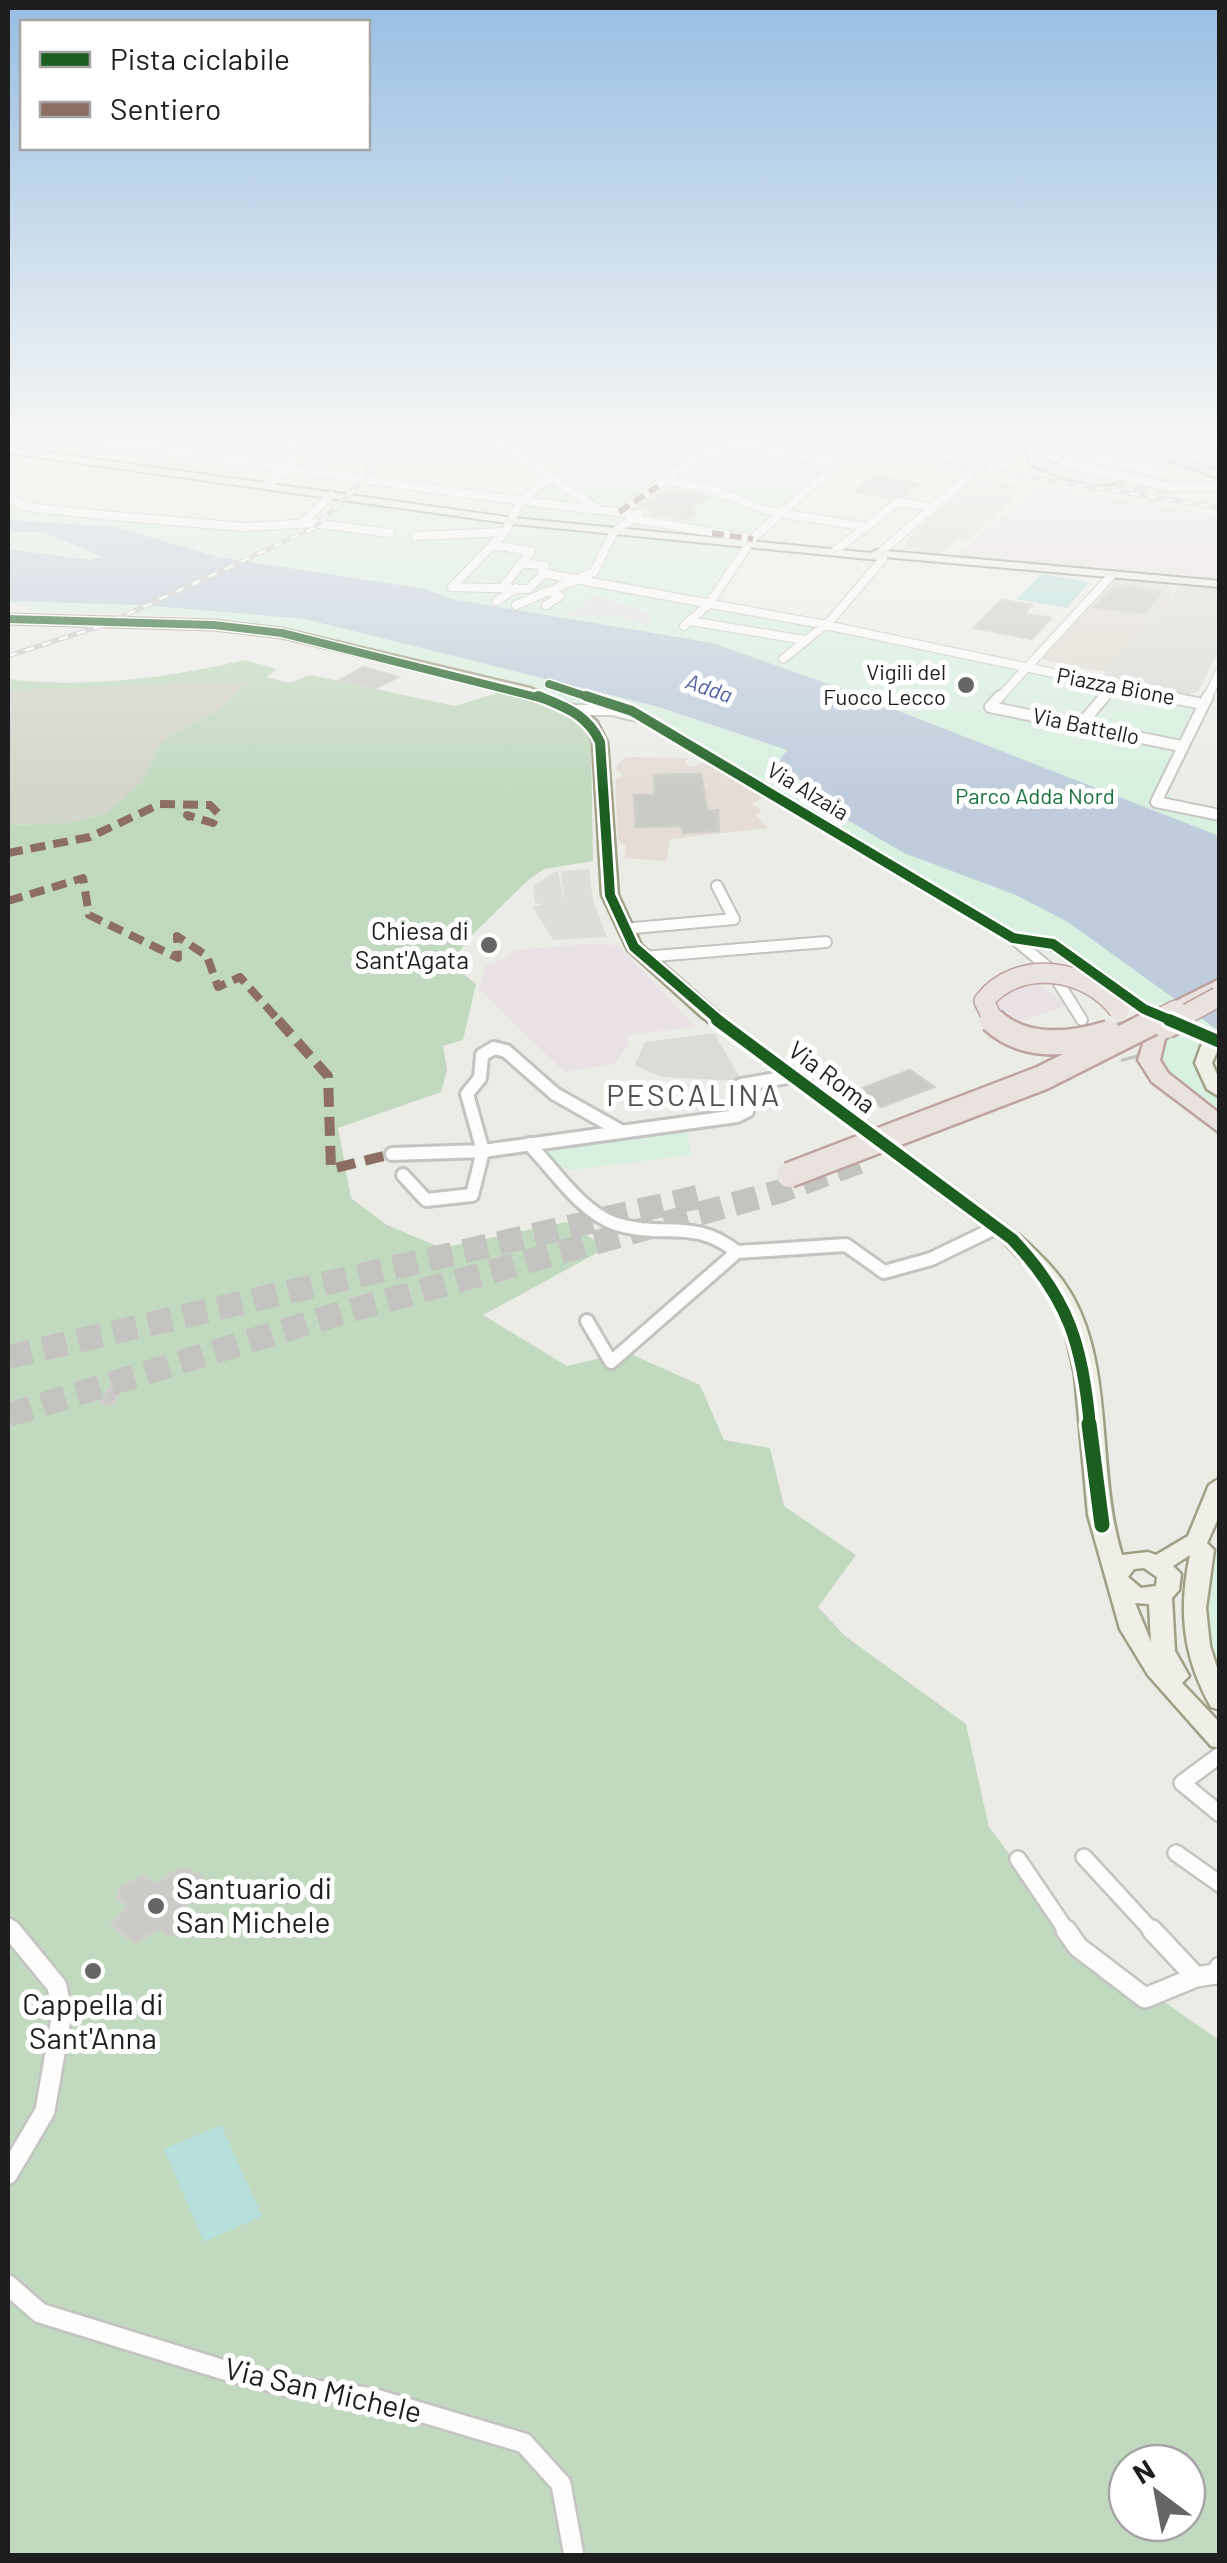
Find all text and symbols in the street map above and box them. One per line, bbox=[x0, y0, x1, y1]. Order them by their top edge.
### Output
legend bbox=[20, 20, 370, 150]
text: Pista ciclabile bbox=[110, 40, 290, 76]
text: Sentiero bbox=[110, 90, 221, 126]
place label: Vigili del Fuoco Lecco bbox=[823, 658, 946, 709]
street label: Piazza Bione bbox=[1055, 661, 1178, 709]
water label: Adda bbox=[683, 667, 736, 707]
marker: Vigili del Fuoco Lecco bbox=[955, 674, 977, 696]
street label: Via Battello bbox=[1030, 701, 1142, 749]
street label: Via Alzaia bbox=[763, 756, 854, 825]
park label: Parco Adda Nord bbox=[955, 782, 1115, 808]
place label: Chiesa di Sant'Agata bbox=[355, 915, 469, 974]
marker: Chiesa di Sant'Agata bbox=[478, 934, 500, 956]
street label: Via Roma bbox=[783, 1034, 882, 1119]
district label: PESCALINA bbox=[606, 1076, 782, 1112]
place label: Santuario di San Michele bbox=[176, 1869, 332, 1939]
marker: Santuario di San Michele bbox=[145, 1895, 167, 1917]
marker: Cappella di Sant'Anna bbox=[82, 1960, 104, 1982]
place label: Cappella di Sant'Anna bbox=[22, 1985, 164, 2055]
street label: Via San Michele bbox=[221, 2349, 425, 2429]
north arrow bbox=[1107, 2443, 1207, 2543]
text: N bbox=[1126, 2452, 1160, 2490]

